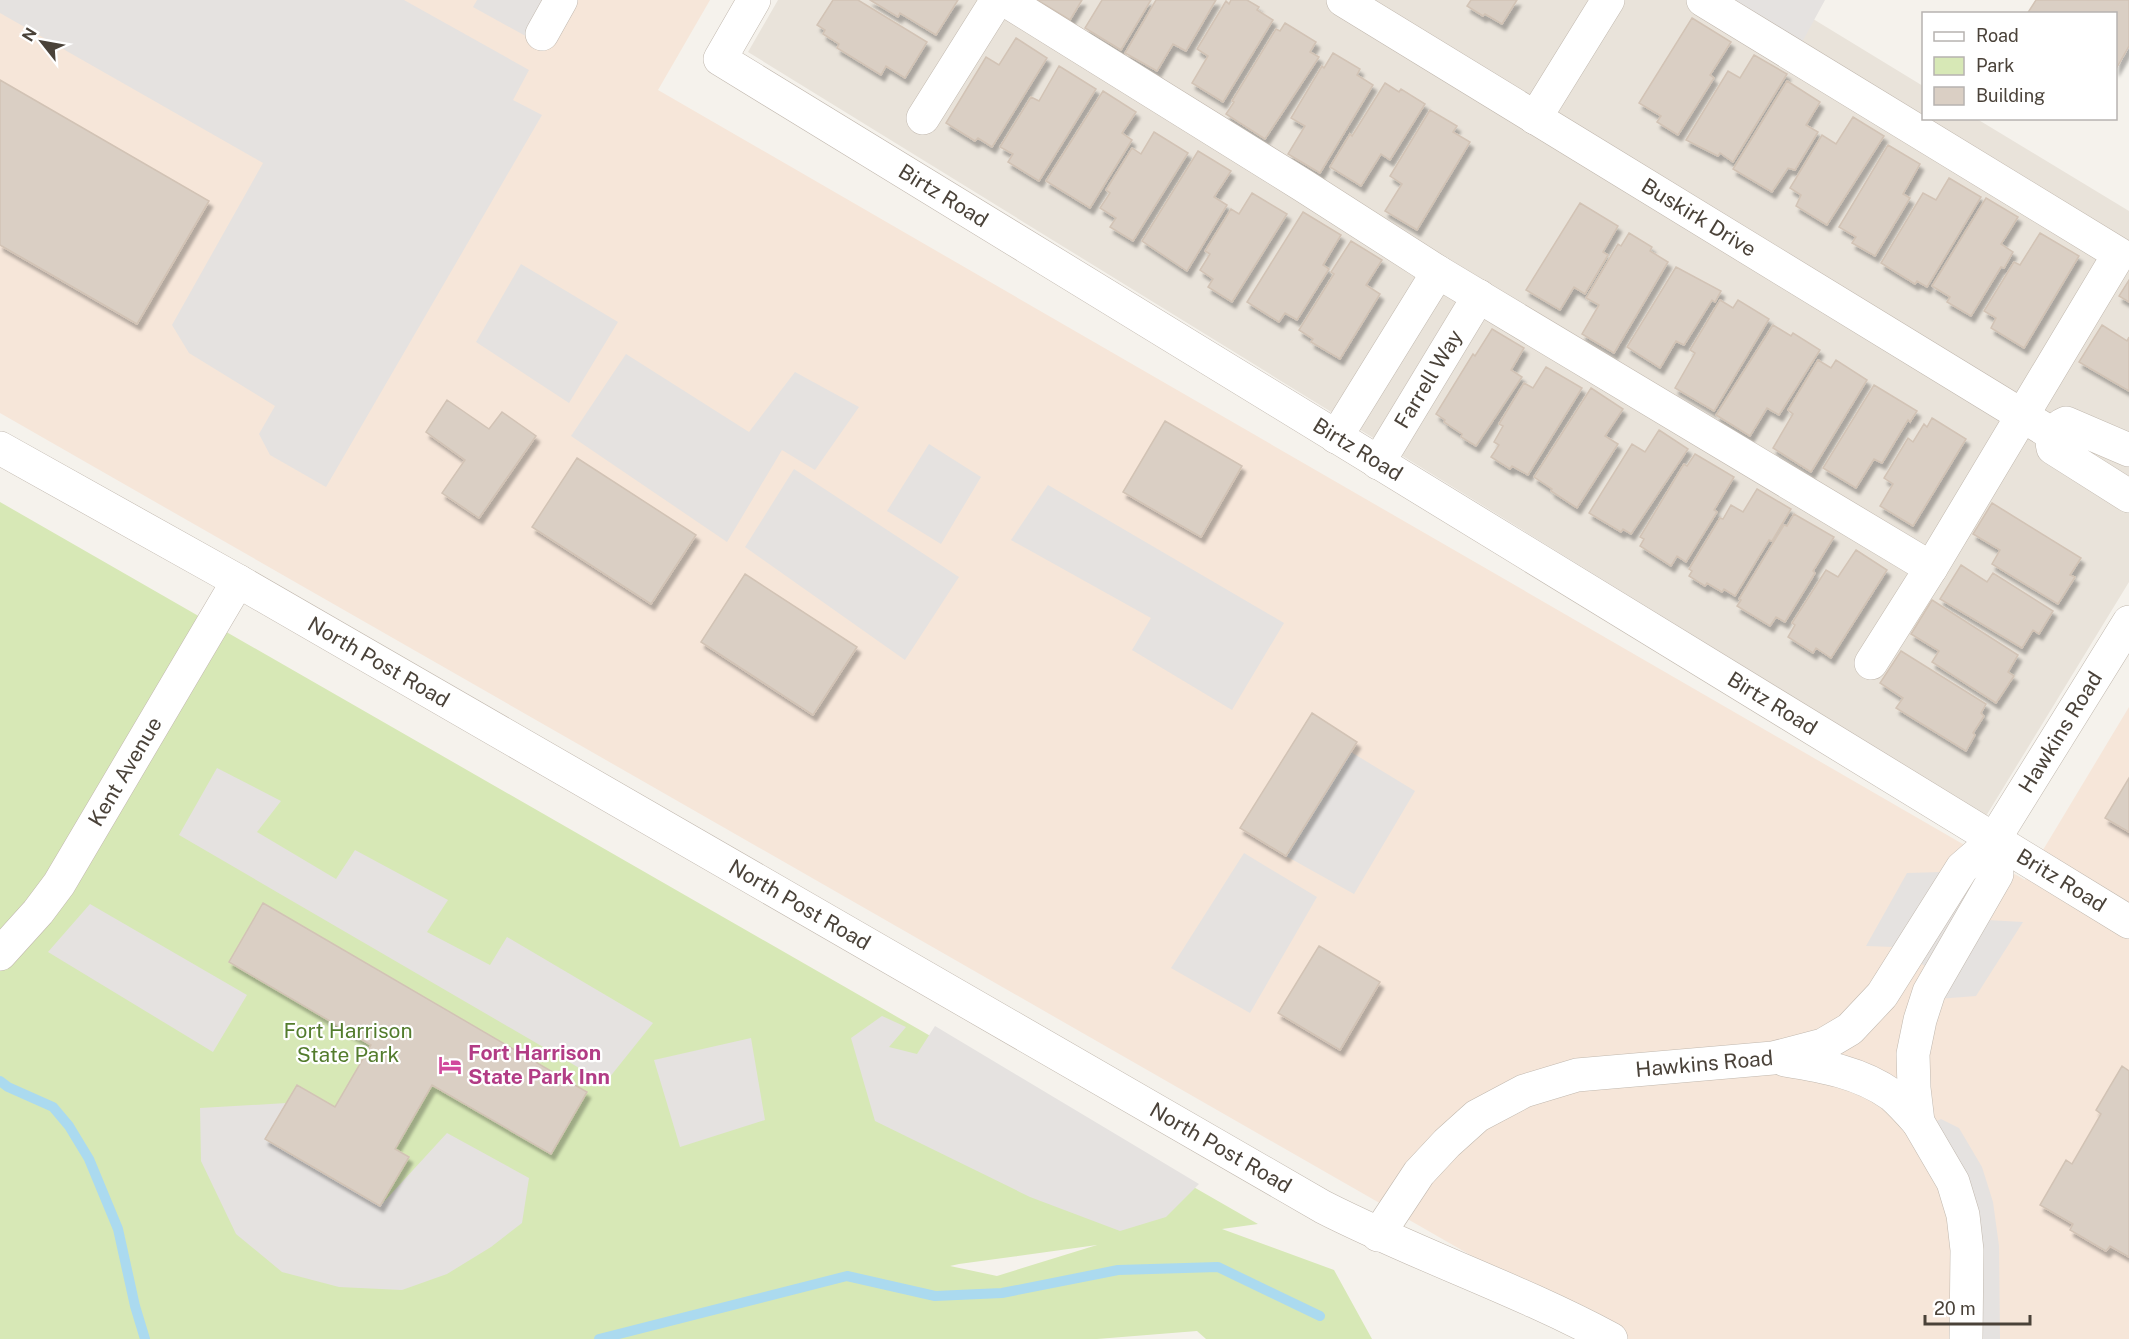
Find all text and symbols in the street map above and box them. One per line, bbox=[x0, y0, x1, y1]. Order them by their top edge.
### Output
north arrow bbox=[12, 12, 72, 72]
legend bbox=[1922, 12, 2117, 120]
text: N bbox=[18, 24, 41, 45]
text: Road bbox=[1976, 25, 2019, 46]
text: Park bbox=[1976, 55, 2014, 76]
text: Building bbox=[1976, 85, 2045, 106]
street label: Birtz Road bbox=[894, 158, 993, 232]
street label: Buskirk Drive bbox=[1637, 173, 1761, 262]
street label: Farrell Way bbox=[1389, 325, 1468, 433]
street label: Birtz Road bbox=[1309, 412, 1407, 486]
street label: North Post Road bbox=[304, 611, 454, 712]
street label: Birtz Road bbox=[1723, 666, 1822, 740]
street label: Hawkins Road bbox=[2013, 667, 2107, 797]
street label: Kent Avenue bbox=[83, 712, 167, 831]
street label: Britz Road bbox=[2012, 843, 2111, 917]
street label: North Post Road bbox=[725, 854, 875, 955]
park label: Fort Harrison State Park bbox=[283, 1018, 413, 1067]
place label: Fort Harrison State Park Inn bbox=[468, 1040, 610, 1089]
street label: Hawkins Road bbox=[1634, 1045, 1774, 1082]
hotel icon: Fort Harrison State Park Inn bbox=[437, 1052, 463, 1078]
street label: North Post Road bbox=[1146, 1097, 1296, 1198]
scale bar bbox=[1925, 1288, 2030, 1326]
text: 20 m bbox=[1934, 1298, 1976, 1319]

